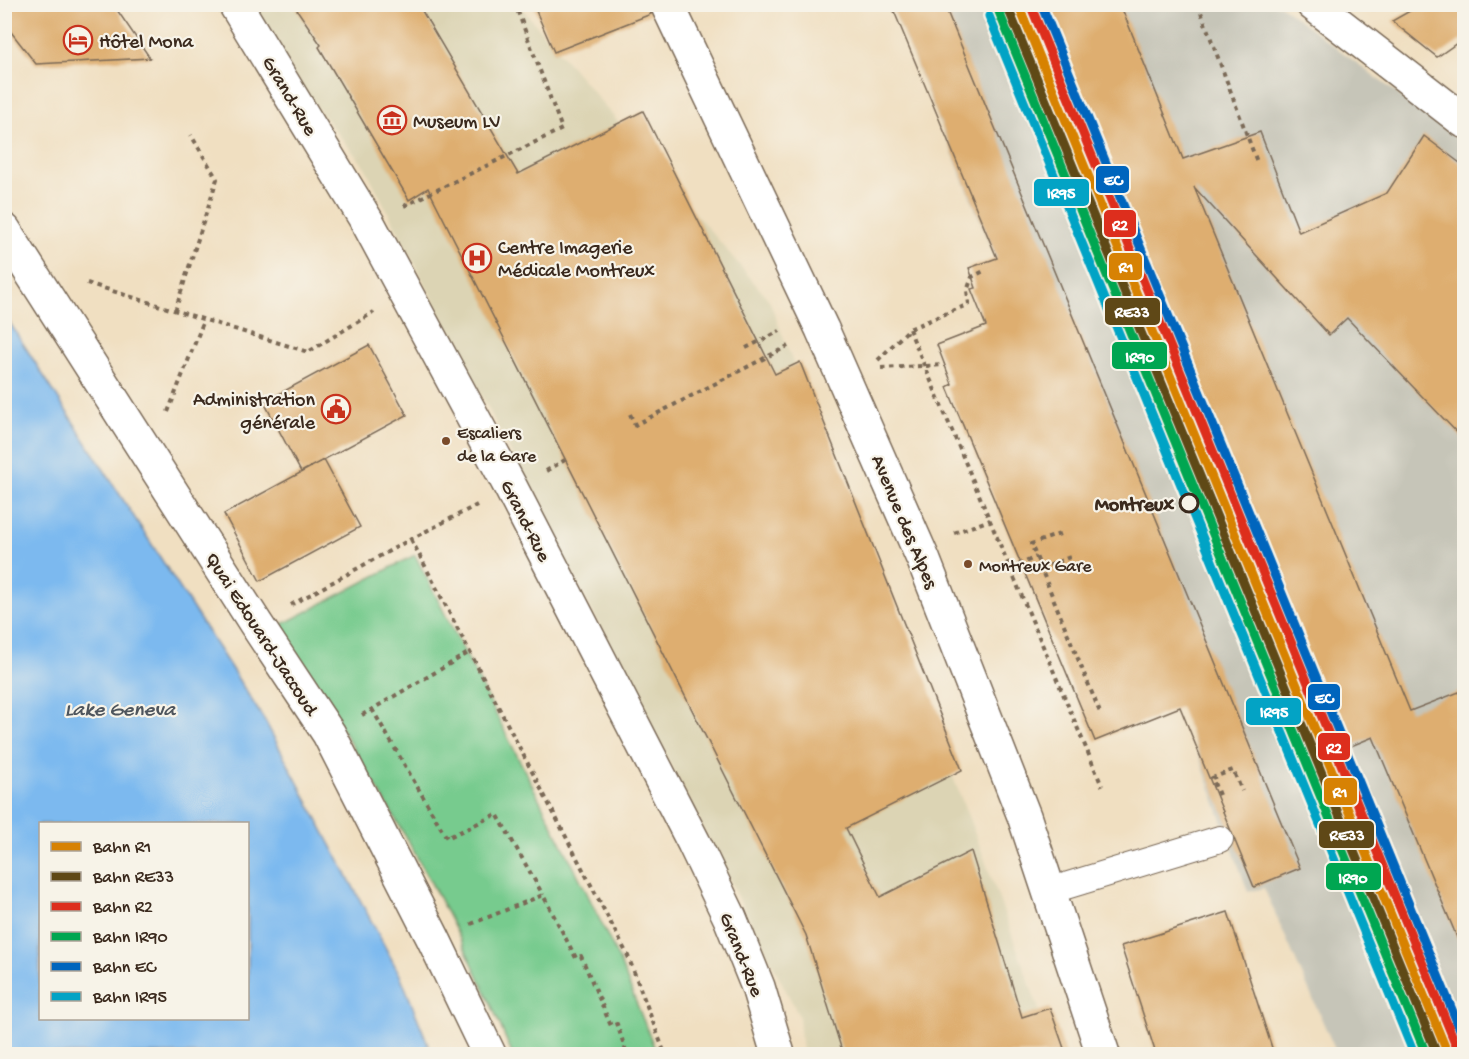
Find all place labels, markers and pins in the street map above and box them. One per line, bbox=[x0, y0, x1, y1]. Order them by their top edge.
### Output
hotel icon: Hôtel Mona bbox=[62, 24, 94, 56]
place label: Hôtel Mona bbox=[99, 32, 194, 55]
museum icon: Museum LV bbox=[376, 104, 408, 136]
place label: Museum LV bbox=[413, 112, 501, 135]
place label: Centre Imagerie Médicale Montreux bbox=[498, 238, 655, 284]
hospital icon: Centre Imagerie Médicale Montreux bbox=[461, 242, 493, 274]
place label: Administration générale bbox=[193, 390, 316, 436]
public building icon: Administration générale bbox=[320, 393, 352, 425]
place label: Escaliers de la Gare bbox=[457, 424, 537, 468]
marker: Escaliers de la Gare bbox=[440, 435, 452, 447]
marker: Montreux bbox=[1179, 493, 1199, 513]
place label: Montreux bbox=[1095, 495, 1174, 518]
place label: Montreux Gare bbox=[979, 557, 1092, 578]
marker: Montreux Gare bbox=[962, 558, 974, 570]

